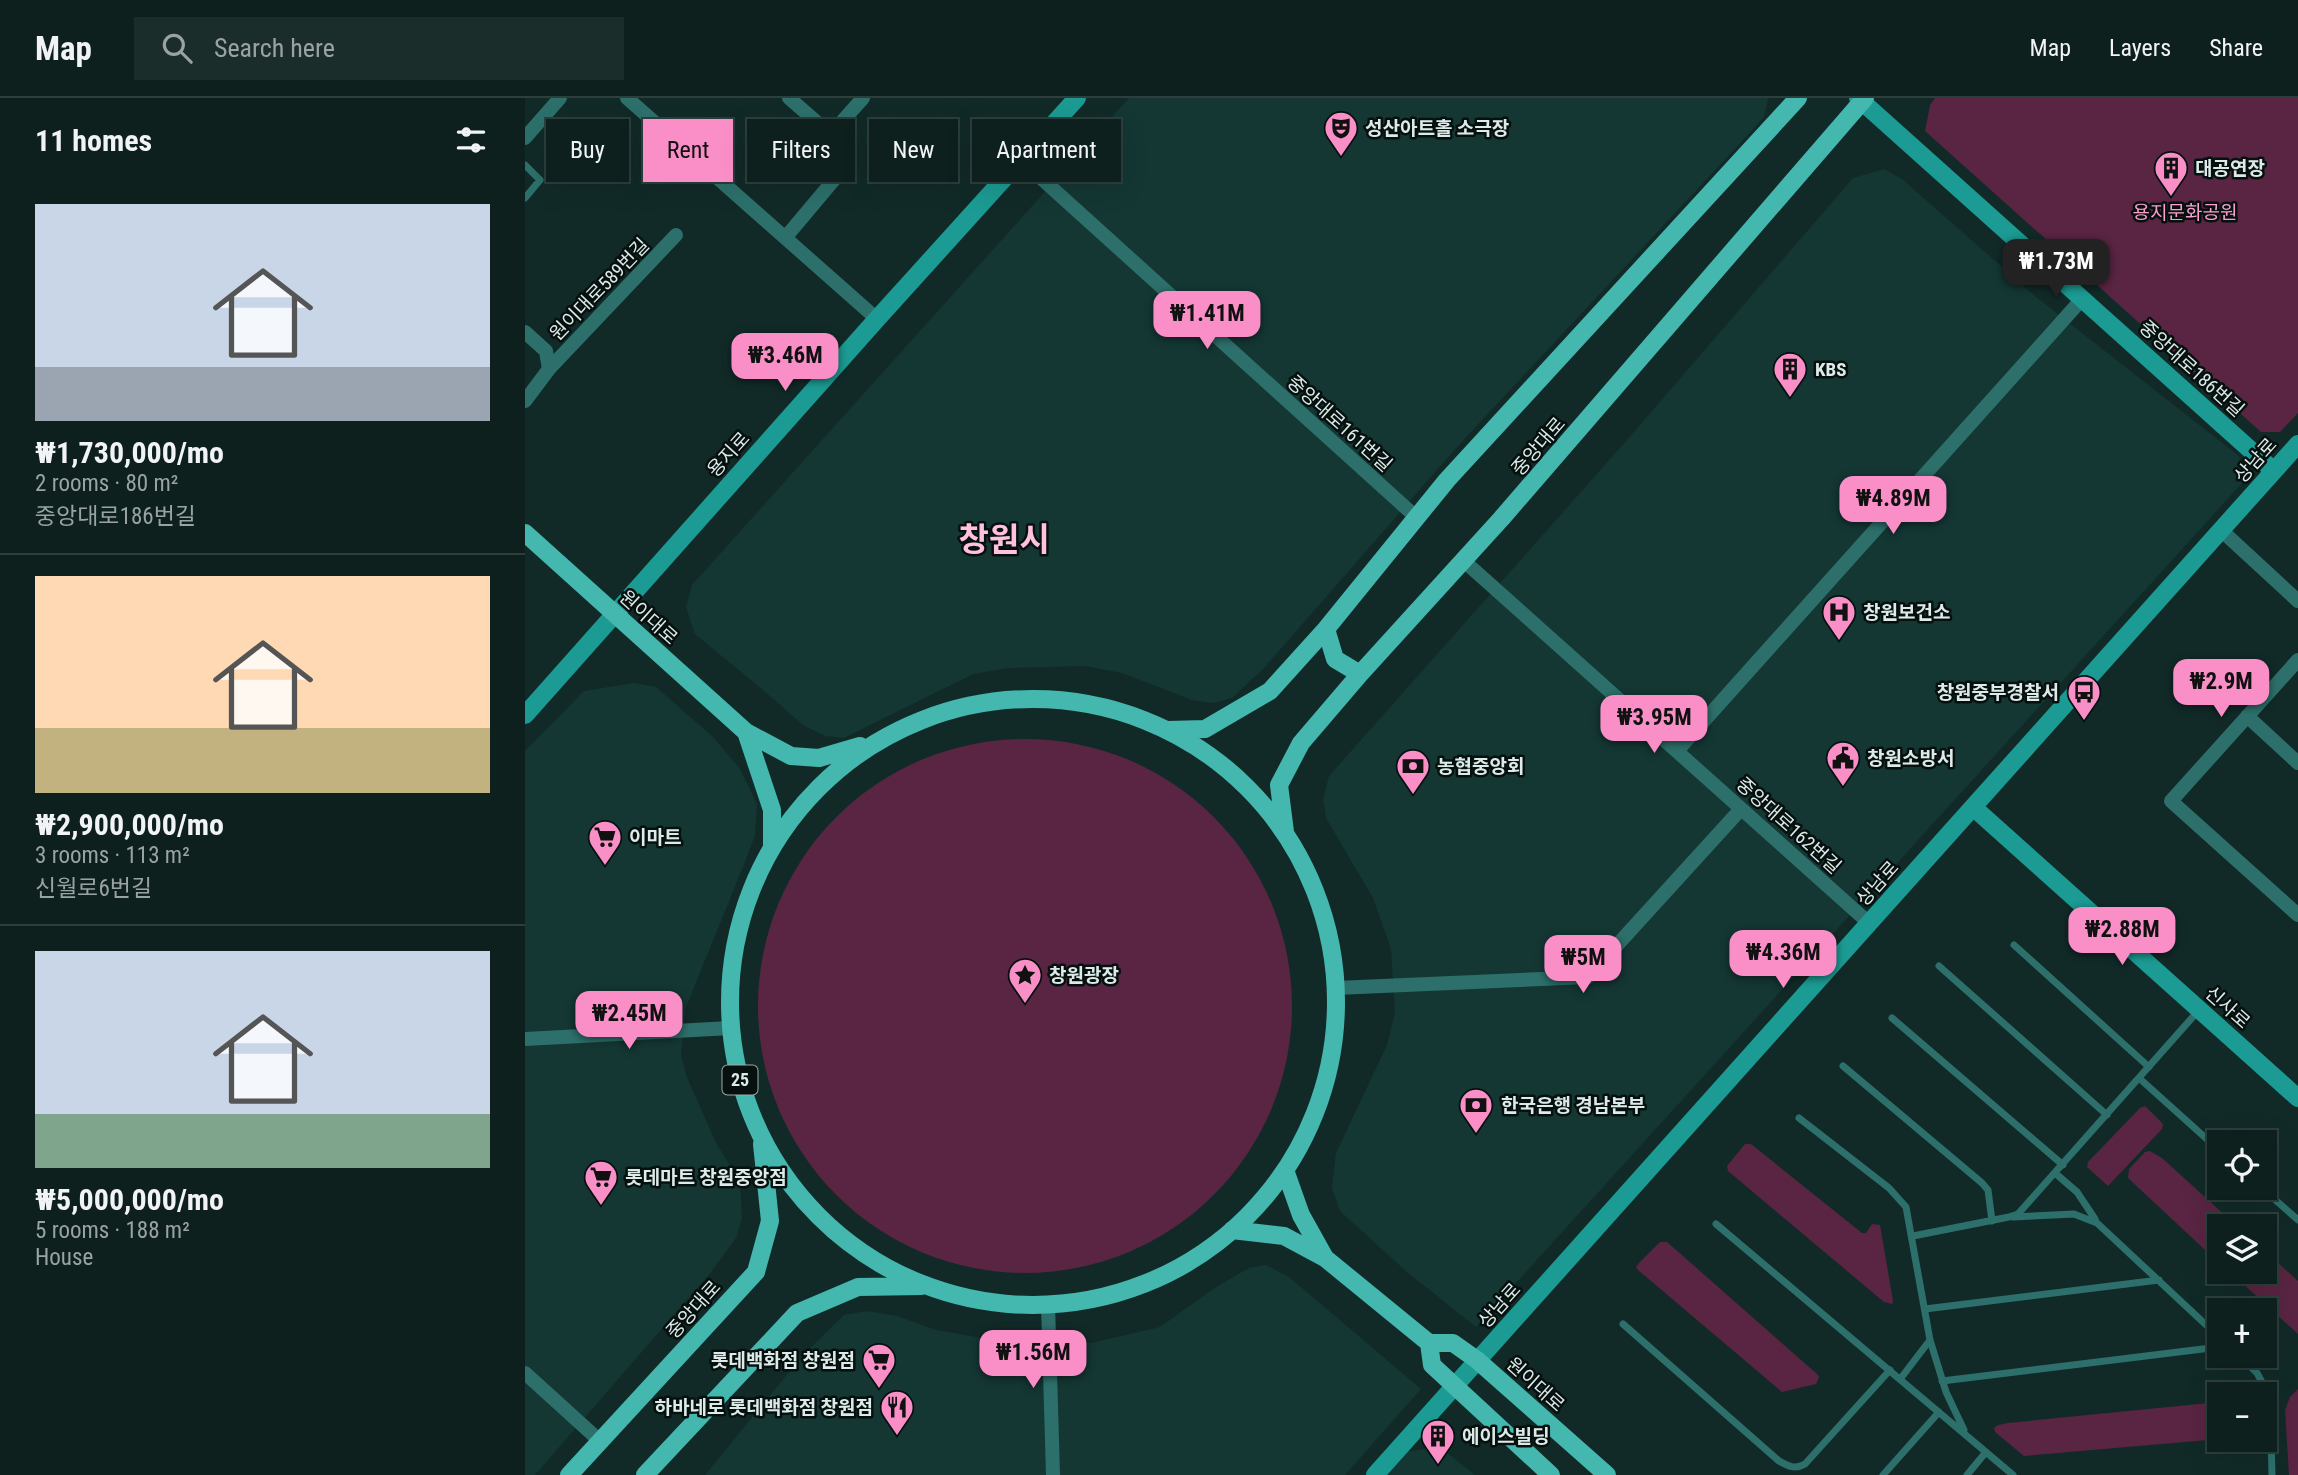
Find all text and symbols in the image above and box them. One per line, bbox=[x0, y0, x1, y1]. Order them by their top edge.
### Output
search box bbox=[134, 17, 624, 80]
text: Map bbox=[35, 29, 92, 68]
icon: search bbox=[158, 29, 196, 67]
text: Search here bbox=[214, 33, 335, 63]
text: Map bbox=[2030, 34, 2071, 62]
text: Layers bbox=[2109, 34, 2171, 62]
text: Share bbox=[2209, 34, 2263, 62]
theatre icon: 성산아트홀 소극장 bbox=[1322, 109, 1360, 158]
place label: 성산아트홀 소극장 bbox=[1365, 117, 1509, 140]
chip: Buy bbox=[546, 119, 629, 182]
chip: Rent bbox=[643, 119, 733, 182]
chip: Filters bbox=[747, 119, 855, 182]
chip: New bbox=[869, 119, 958, 182]
chip: Apartment bbox=[972, 119, 1121, 182]
icon: filters bbox=[452, 121, 490, 159]
text: 11 homes bbox=[35, 123, 152, 158]
building icon: 대공연장 bbox=[2152, 149, 2190, 198]
place label: 대공연장 bbox=[2195, 157, 2265, 180]
park label: 용지문화공원 bbox=[2133, 201, 2237, 224]
street label: 원이대로589번길 bbox=[545, 234, 654, 345]
pin: ₩1.73M bbox=[1999, 240, 2113, 299]
text: ₩1.73M bbox=[2018, 248, 2094, 275]
icon: home bbox=[200, 250, 326, 376]
pin: ₩1.41M bbox=[1150, 292, 1264, 351]
text: ₩1.41M bbox=[1169, 300, 1245, 327]
street label: 중앙대로186번길 bbox=[2135, 315, 2249, 421]
pin: ₩3.46M bbox=[728, 334, 842, 393]
text: ₩3.46M bbox=[747, 342, 823, 369]
building icon: KBS bbox=[1771, 350, 1809, 399]
place label: KBS bbox=[1815, 358, 1846, 381]
street label: 중앙대로161번길 bbox=[1283, 370, 1397, 476]
street label: 중앙대로 bbox=[1507, 412, 1570, 480]
street label: 용지로 bbox=[702, 427, 754, 482]
street label: 상남로 bbox=[2229, 433, 2281, 488]
text: ₩1,730,000/mo bbox=[35, 435, 224, 470]
text: 2 rooms · 80 m² bbox=[35, 470, 178, 497]
pin: ₩4.89M bbox=[1836, 476, 1950, 536]
text: ₩4.89M bbox=[1855, 485, 1931, 512]
text: 중앙대로186번길 bbox=[35, 503, 196, 530]
district label: 창원시 bbox=[958, 520, 1050, 559]
street label: 원이대로 bbox=[615, 585, 682, 649]
hospital icon: 창원보건소 bbox=[1820, 593, 1858, 642]
place label: 창원보건소 bbox=[1863, 601, 1950, 624]
icon: home bbox=[200, 622, 326, 748]
pin: ₩2.9M bbox=[2172, 660, 2270, 719]
text: ₩2.9M bbox=[2189, 668, 2253, 695]
bus stop icon: 창원중부경찰서 bbox=[2065, 673, 2103, 722]
place label: 창원중부경찰서 bbox=[1937, 681, 2059, 704]
pin: ₩3.95M bbox=[1597, 696, 1711, 755]
text: ₩3.95M bbox=[1616, 704, 1692, 731]
public building icon: 창원소방서 bbox=[1824, 739, 1862, 788]
bank icon: 농협중앙회 bbox=[1394, 747, 1432, 796]
place label: 창원소방서 bbox=[1867, 747, 1954, 770]
place label: 농협중앙회 bbox=[1437, 755, 1524, 778]
street label: 중앙대로162번길 bbox=[1732, 772, 1846, 878]
text: ₩2,900,000/mo bbox=[35, 807, 224, 842]
supermarket icon: 이마트 bbox=[586, 818, 624, 867]
place label: 이마트 bbox=[629, 826, 681, 849]
text: 3 rooms · 113 m² bbox=[35, 842, 190, 869]
street label: 상남로 bbox=[1851, 856, 1903, 911]
text: 신월로6번길 bbox=[35, 875, 152, 902]
pin: ₩2.88M bbox=[2065, 908, 2179, 967]
text: ₩2.88M bbox=[2084, 916, 2160, 943]
pin: ₩4.36M bbox=[1726, 930, 1840, 990]
pin: ₩5M bbox=[1549, 936, 1617, 995]
text: ₩4.36M bbox=[1745, 939, 1821, 966]
text: ₩5M bbox=[1560, 944, 1606, 971]
place icon: 창원광장 bbox=[1006, 956, 1044, 1005]
place label: 창원광장 bbox=[1049, 964, 1119, 987]
street label: 신사로 bbox=[2200, 981, 2255, 1033]
pin: ₩2.45M bbox=[572, 992, 686, 1051]
icon: home bbox=[200, 996, 326, 1122]
text: ₩2.45M bbox=[591, 1000, 667, 1027]
road number: 25 bbox=[723, 1065, 757, 1094]
bank icon: 한국은행 경남본부 bbox=[1457, 1086, 1495, 1135]
place label: 한국은행 경남본부 bbox=[1501, 1094, 1645, 1117]
map controls bbox=[2207, 1130, 2277, 1452]
button: locate bbox=[2207, 1130, 2277, 1200]
supermarket icon: 롯데마트 창원중앙점 bbox=[582, 1158, 620, 1207]
place label: 롯데마트 창원중앙점 bbox=[625, 1166, 787, 1189]
text: ₩5,000,000/mo bbox=[35, 1182, 224, 1217]
button: layers bbox=[2207, 1214, 2277, 1284]
text: 5 rooms · 188 m² bbox=[35, 1217, 190, 1244]
text: House bbox=[35, 1244, 93, 1271]
street label: 중앙대로 bbox=[661, 1276, 725, 1343]
street label: 상남로 bbox=[1473, 1278, 1525, 1333]
button: + bbox=[2207, 1298, 2277, 1368]
pin: ₩1.56M bbox=[976, 1330, 1090, 1390]
text: ₩1.56M bbox=[995, 1339, 1071, 1366]
supermarket icon: 롯데백화점 창원점 bbox=[860, 1341, 898, 1390]
place label: 롯데백화점 창원점 bbox=[711, 1349, 855, 1372]
street label: 원이대로 bbox=[1502, 1352, 1569, 1416]
button: − bbox=[2207, 1382, 2277, 1452]
restaurant icon: 하바네로 롯데백화점 창원점 bbox=[878, 1388, 916, 1437]
place label: 하바네로 롯데백화점 창원점 bbox=[654, 1396, 873, 1419]
building icon: 에이스빌딩 bbox=[1419, 1417, 1457, 1466]
place label: 에이스빌딩 bbox=[1462, 1425, 1549, 1448]

